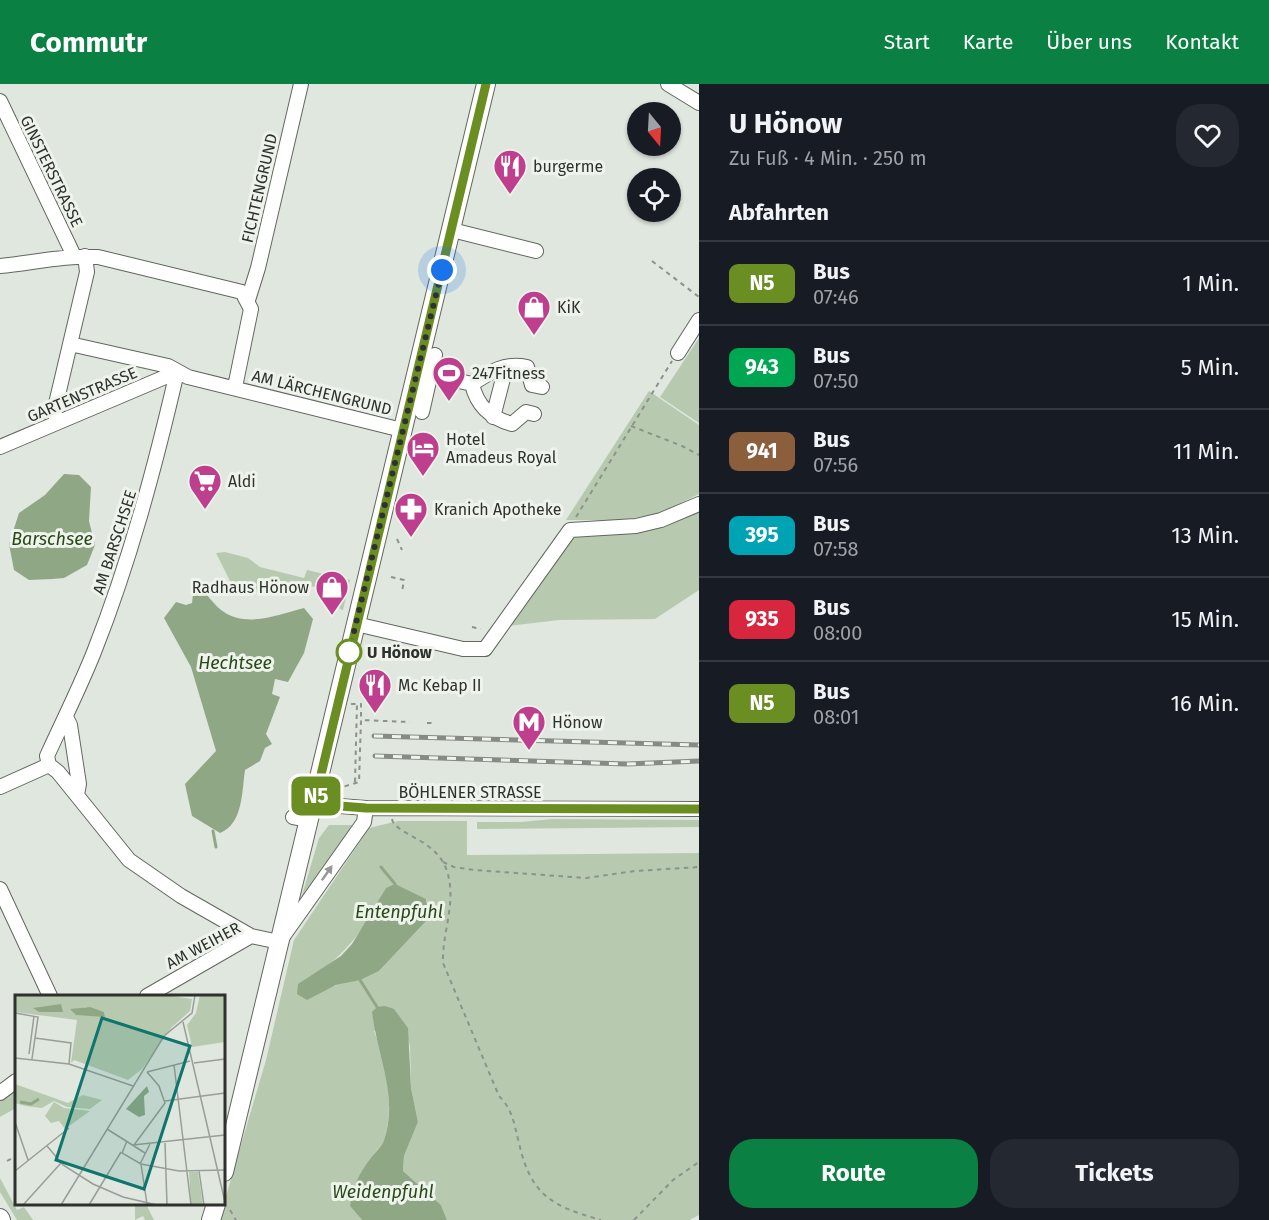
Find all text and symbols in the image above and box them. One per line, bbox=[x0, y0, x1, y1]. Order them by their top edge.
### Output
text: Commutr bbox=[30, 26, 147, 59]
text: Start bbox=[884, 29, 930, 55]
text: Karte bbox=[963, 29, 1013, 55]
text: Über uns bbox=[1046, 29, 1132, 55]
text: Kontakt bbox=[1165, 29, 1239, 55]
north arrow bbox=[627, 102, 681, 156]
map controls bbox=[627, 102, 681, 222]
button: heart bbox=[1176, 104, 1239, 167]
text: U Hönow bbox=[729, 107, 842, 140]
street label: GINSTERSTRASSE bbox=[16, 112, 87, 230]
street label: FICHTENGRUND bbox=[238, 132, 281, 245]
text: Zu Fuß · 4 Min. · 250 m bbox=[729, 146, 927, 170]
restaurant icon: burgerme bbox=[492, 148, 528, 195]
place label: burgerme bbox=[533, 157, 603, 176]
button: locate bbox=[627, 168, 681, 222]
text: Abfahrten bbox=[729, 199, 829, 226]
your location bbox=[427, 255, 457, 285]
text: Bus bbox=[813, 258, 850, 285]
text: N5 bbox=[749, 270, 775, 296]
text: 1 Min. bbox=[1182, 270, 1239, 297]
text: 07:46 bbox=[813, 285, 859, 309]
shop icon: KiK bbox=[516, 289, 552, 336]
place label: KiK bbox=[557, 298, 581, 317]
text: Bus bbox=[813, 342, 850, 369]
text: 943 bbox=[745, 354, 779, 380]
text: 5 Min. bbox=[1181, 354, 1239, 381]
sports icon: 247Fitness bbox=[431, 355, 467, 402]
street label: GARTENSTRASSE bbox=[24, 363, 140, 426]
place label: 247Fitness bbox=[472, 364, 545, 383]
street label: AM LÄRCHENGRUND bbox=[250, 366, 394, 419]
text: 07:50 bbox=[813, 369, 859, 393]
text: Bus bbox=[813, 426, 850, 453]
hotel icon: Hotel Amadeus Royal bbox=[405, 430, 441, 477]
place label: Hotel Amadeus Royal bbox=[446, 430, 557, 467]
text: 941 bbox=[746, 438, 778, 464]
text: 11 Min. bbox=[1173, 438, 1239, 465]
text: 07:56 bbox=[813, 453, 858, 477]
supermarket icon: Aldi bbox=[187, 463, 223, 510]
place label: Aldi bbox=[228, 472, 256, 491]
street label: AM BARSCHSEE bbox=[89, 488, 140, 597]
pharmacy icon: Kranich Apotheke bbox=[393, 491, 429, 538]
place label: Kranich Apotheke bbox=[434, 500, 562, 519]
text: Bus bbox=[813, 510, 850, 537]
text: 395 bbox=[745, 522, 779, 548]
text: 13 Min. bbox=[1171, 522, 1239, 549]
water label: Barschsee bbox=[11, 528, 93, 550]
text: 07:58 bbox=[813, 537, 859, 561]
shop icon: Radhaus Hönow bbox=[314, 569, 350, 616]
place label: Radhaus Hönow bbox=[192, 578, 310, 597]
text: Bus bbox=[813, 594, 850, 621]
text: 935 bbox=[745, 606, 779, 632]
text: 15 Min. bbox=[1171, 606, 1239, 633]
text: 08:00 bbox=[813, 621, 862, 645]
marker: U Hönow bbox=[336, 639, 362, 665]
place label: U Hönow bbox=[367, 643, 432, 662]
water label: Hechtsee bbox=[198, 652, 272, 674]
restaurant icon: Mc Kebap II bbox=[357, 667, 393, 714]
place label: Mc Kebap II bbox=[398, 676, 482, 695]
text: Bus bbox=[813, 678, 850, 705]
text: N5 bbox=[749, 690, 775, 716]
text: 16 Min. bbox=[1170, 690, 1239, 717]
metro station icon: Hönow bbox=[511, 704, 547, 751]
text: 08:01 bbox=[813, 705, 859, 729]
place label: Hönow bbox=[552, 713, 603, 732]
line badge: N5 bbox=[289, 776, 343, 816]
text: N5 bbox=[303, 783, 329, 809]
street label: BÖHLENER STRASSE bbox=[399, 783, 541, 802]
one-way arrow bbox=[321, 866, 333, 882]
water label: Entenpfuhl bbox=[355, 901, 443, 923]
street label: AM WEIHER bbox=[163, 918, 244, 973]
inset map bbox=[15, 995, 225, 1205]
button: Route bbox=[729, 1139, 978, 1208]
button: Tickets bbox=[990, 1139, 1239, 1208]
water label: Weidenpfuhl bbox=[332, 1181, 434, 1203]

